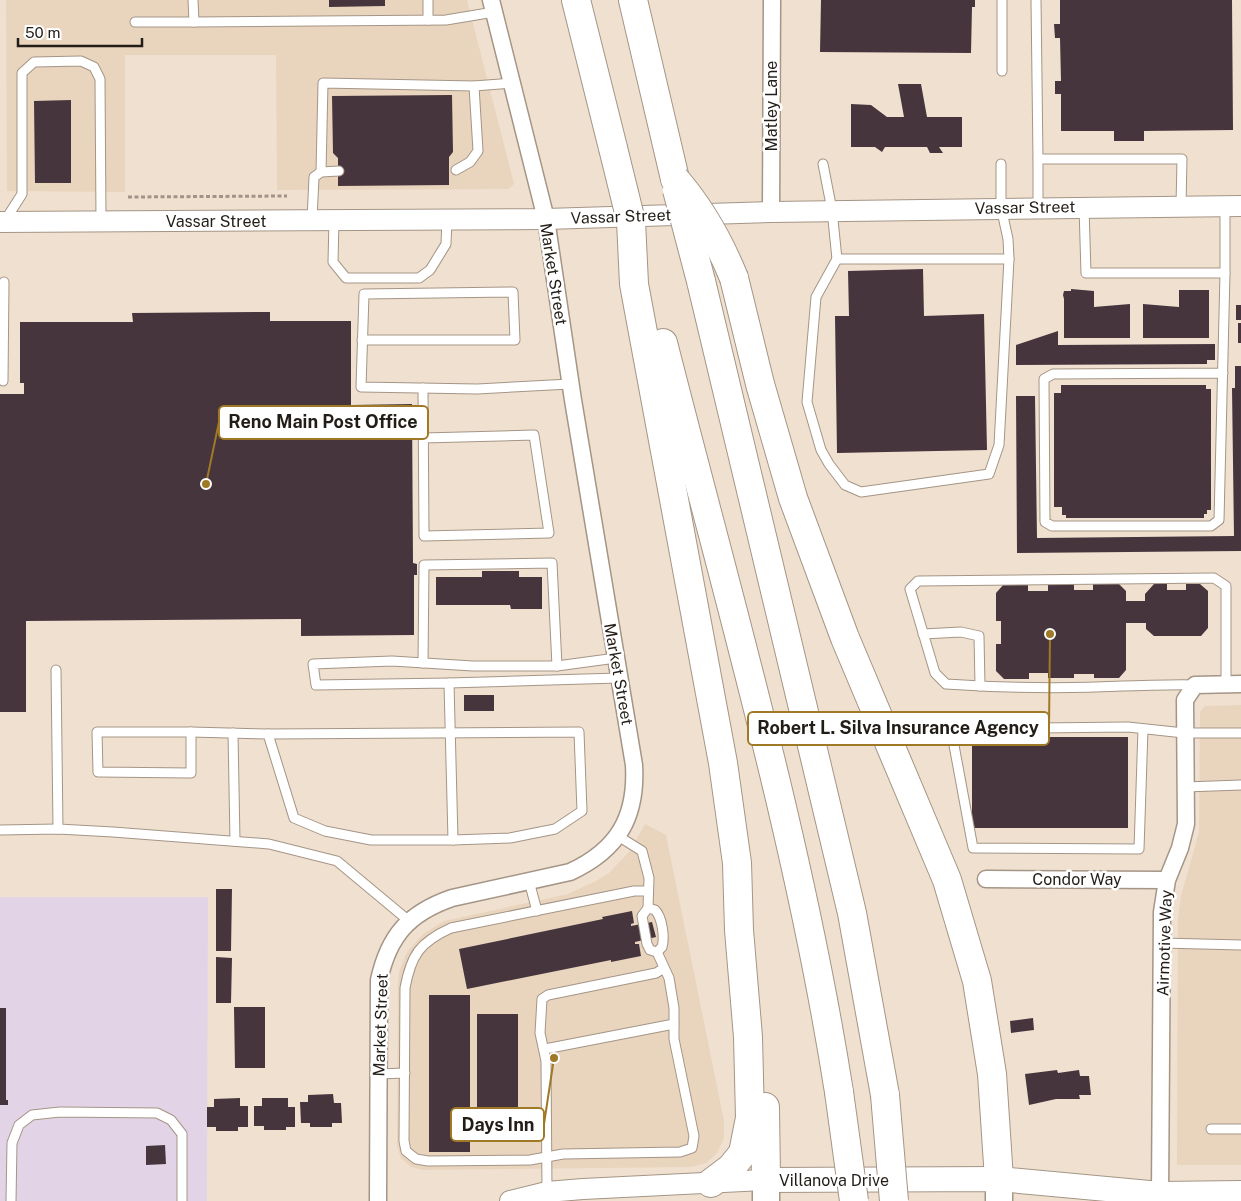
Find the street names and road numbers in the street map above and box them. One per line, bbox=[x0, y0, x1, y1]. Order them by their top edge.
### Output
street label: Matley Lane bbox=[762, 61, 781, 151]
street label: Vassar Street bbox=[974, 197, 1076, 218]
street label: Vassar Street bbox=[570, 205, 672, 228]
street label: Vassar Street bbox=[166, 212, 266, 231]
street label: Market Street bbox=[536, 222, 571, 327]
street label: Market Street bbox=[600, 622, 637, 727]
street label: Condor Way bbox=[1032, 870, 1122, 889]
street label: Airmotive Way bbox=[1153, 889, 1176, 997]
street label: Market Street bbox=[369, 973, 392, 1077]
street label: Villanova Drive bbox=[779, 1171, 889, 1190]

